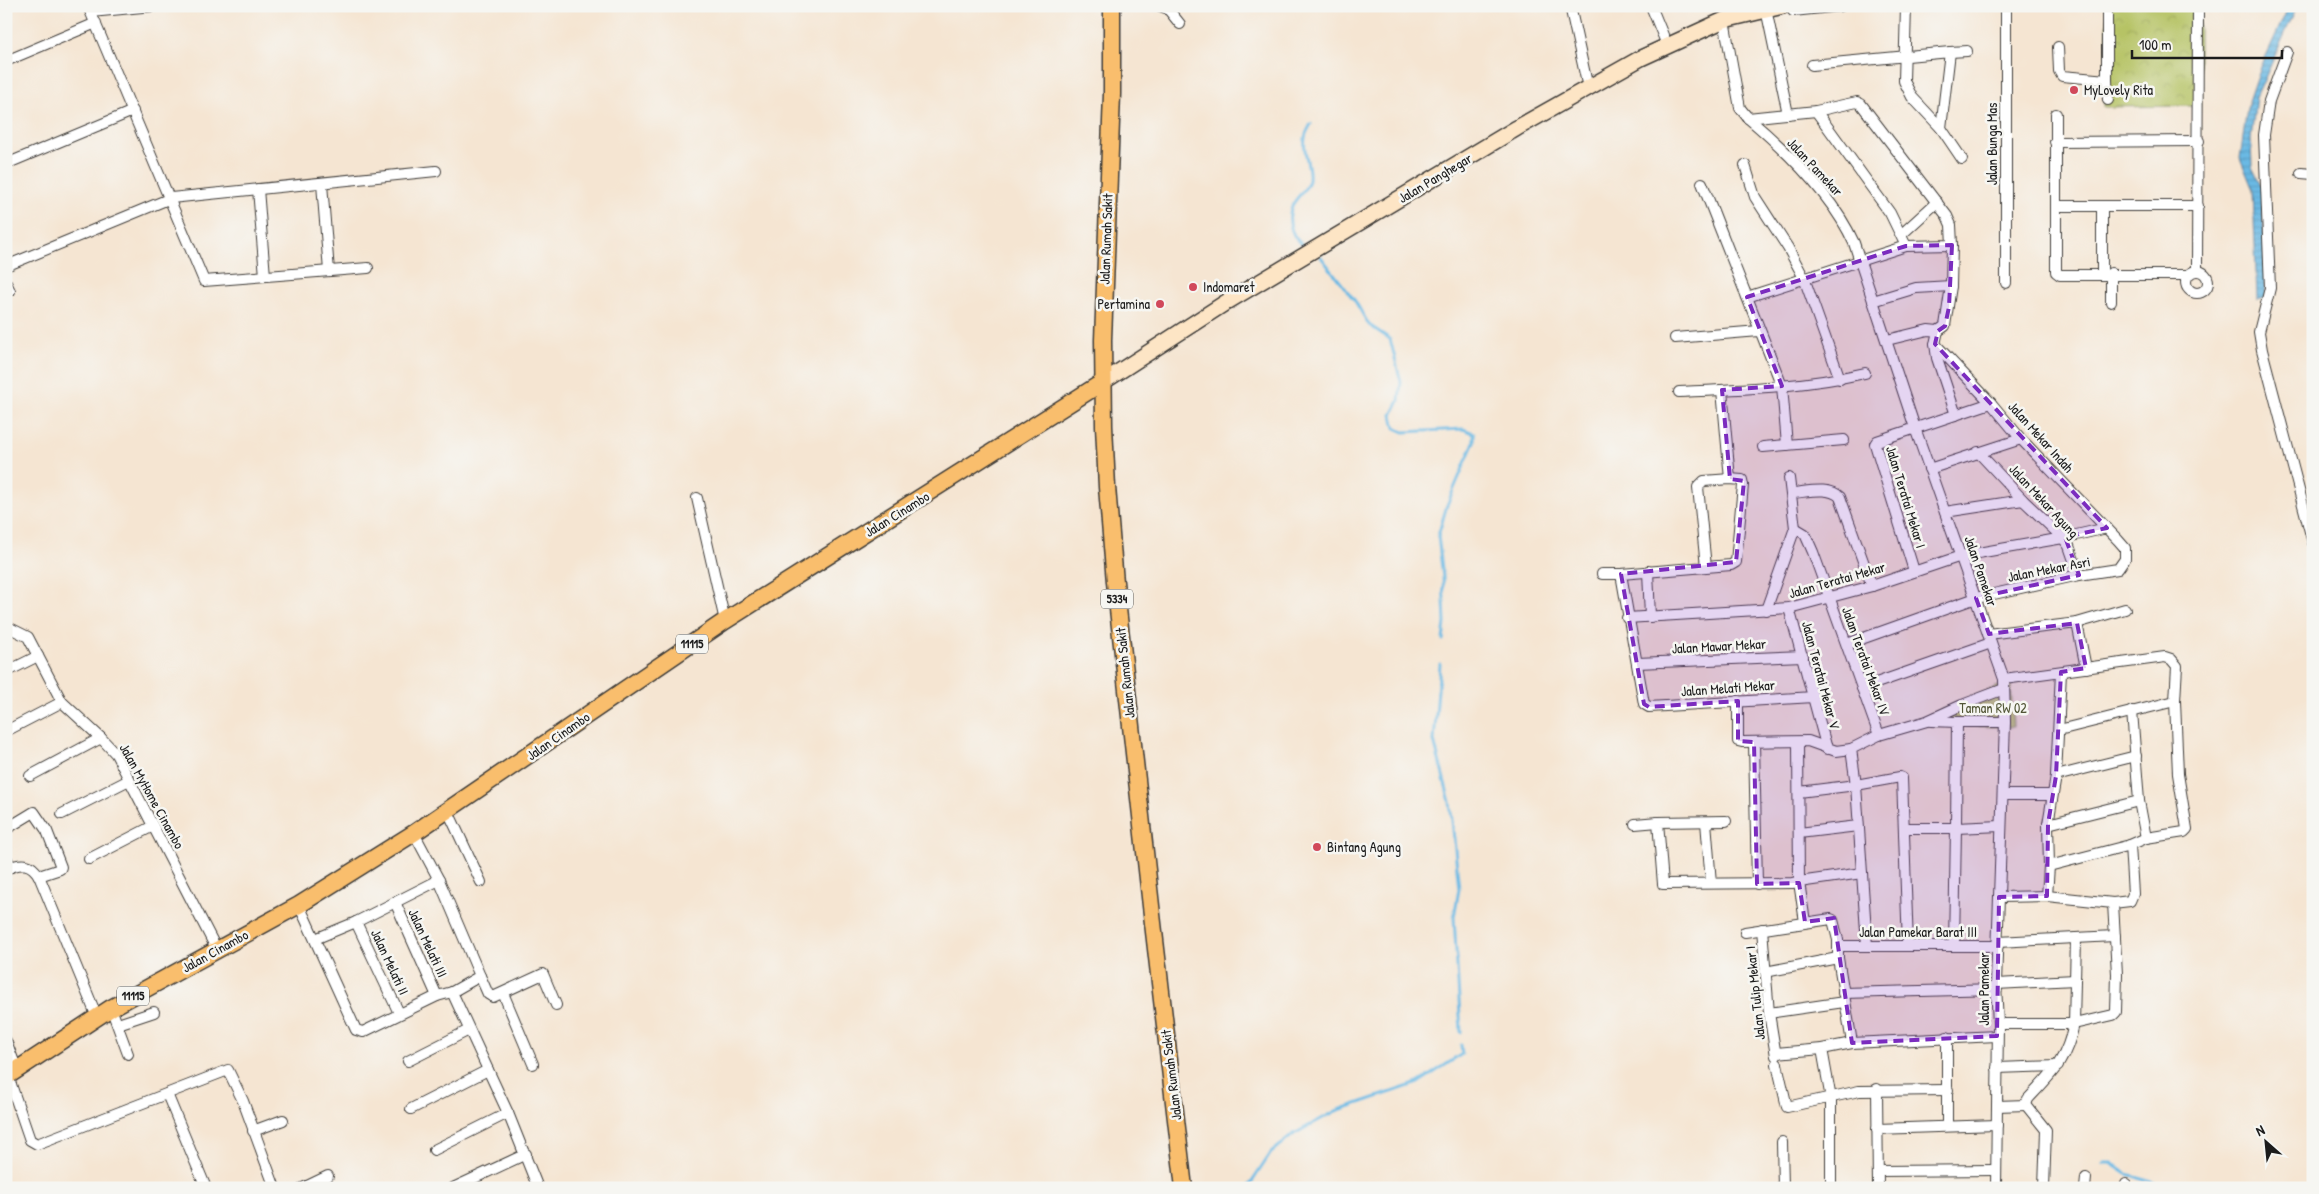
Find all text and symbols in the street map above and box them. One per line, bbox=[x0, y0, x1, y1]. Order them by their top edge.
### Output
scale bar bbox=[2132, 28, 2282, 60]
text: 100 m bbox=[2139, 34, 2172, 55]
place label: MyLovely Rita bbox=[2084, 80, 2153, 100]
marker: MyLovely Rita bbox=[2068, 84, 2080, 96]
street label: Jalan Bunga Mas bbox=[1982, 103, 2002, 185]
street label: Jalan Pamekar bbox=[1783, 133, 1848, 200]
street label: Jalan Panghegar bbox=[1394, 148, 1476, 208]
street label: Jalan Rumah Sakit bbox=[1094, 193, 1117, 285]
place label: Indomaret bbox=[1203, 277, 1255, 296]
marker: Indomaret bbox=[1187, 281, 1199, 293]
place label: Pertamina bbox=[1098, 294, 1150, 313]
marker: Pertamina bbox=[1154, 298, 1166, 310]
street label: Jalan Mekar Indah bbox=[2004, 397, 2079, 476]
street label: Jalan Teratai Mekar I bbox=[1882, 443, 1931, 550]
street label: Jalan Mekar Agung bbox=[2004, 460, 2084, 542]
street label: Jalan Cinambo bbox=[861, 486, 933, 541]
street label: Jalan Pamekar bbox=[1961, 533, 2003, 609]
street label: Jalan Mekar Asri bbox=[2006, 551, 2092, 586]
street label: Jalan Teratai Mekar bbox=[1786, 556, 1888, 602]
road number: 5334 bbox=[1101, 590, 1133, 608]
street label: Jalan Teratai Mekar IV bbox=[1838, 604, 1895, 718]
street label: Jalan Teratai Mekar V bbox=[1798, 619, 1845, 731]
street label: Jalan Rumah Sakit bbox=[1110, 627, 1139, 719]
road number: 11115 bbox=[676, 634, 708, 654]
street label: Jalan Mawar Mekar bbox=[1671, 634, 1767, 657]
street label: Jalan Melati Mekar bbox=[1680, 675, 1776, 700]
park label: Taman RW 02 bbox=[1959, 698, 2027, 717]
street label: Jalan Cinambo bbox=[522, 707, 593, 764]
street label: Jalan MyHome Cinambo bbox=[115, 740, 189, 853]
place label: Bintang Agung bbox=[1327, 837, 1401, 857]
marker: Bintang Agung bbox=[1311, 841, 1323, 853]
street label: Jalan Melati III bbox=[404, 905, 453, 980]
street label: Jalan Pamekar Barat III bbox=[1859, 922, 1977, 941]
street label: Jalan Cinambo bbox=[178, 924, 252, 977]
street label: Jalan Melati II bbox=[367, 926, 414, 998]
street label: Jalan Tulip Mekar I bbox=[1740, 945, 1770, 1041]
street label: Jalan Pamekar bbox=[1974, 952, 1993, 1026]
road number: 11115 bbox=[117, 986, 149, 1006]
street label: Jalan Rumah Sakit bbox=[1155, 1028, 1185, 1121]
north arrow bbox=[2242, 1116, 2292, 1166]
text: N bbox=[2252, 1120, 2268, 1140]

